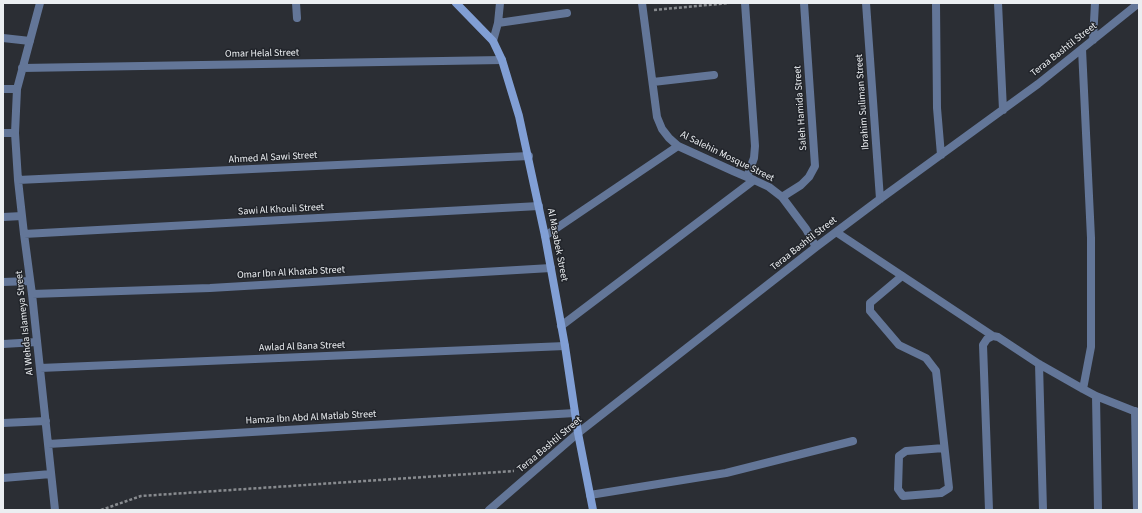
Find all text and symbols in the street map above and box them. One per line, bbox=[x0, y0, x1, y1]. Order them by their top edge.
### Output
street label: Teraa Bashtil Street bbox=[1028, 20, 1100, 80]
street label: Omar Helal Street bbox=[225, 47, 299, 61]
street label: Ibrahim Suliman Street bbox=[854, 54, 872, 150]
street label: Saleh Hamida Street bbox=[792, 65, 810, 151]
street label: Al Salehin Mosque Street bbox=[678, 129, 776, 185]
street label: Ahmed Al Sawi Street bbox=[228, 150, 318, 166]
street label: Sawi Al Khouli Street bbox=[238, 202, 324, 218]
street label: Al Masabek Street bbox=[544, 208, 570, 282]
street label: Teraa Bashtil Street bbox=[768, 214, 840, 274]
street label: Omar Ibn Al Khatab Street bbox=[237, 264, 345, 282]
street label: Al Wehda Islameya Street bbox=[14, 270, 36, 376]
street label: Awlad Al Bana Street bbox=[259, 339, 345, 355]
street label: Hamza Ibn Abd Al Matlab Street bbox=[245, 409, 377, 427]
street label: Teraa Bashtil Street bbox=[515, 414, 585, 476]

